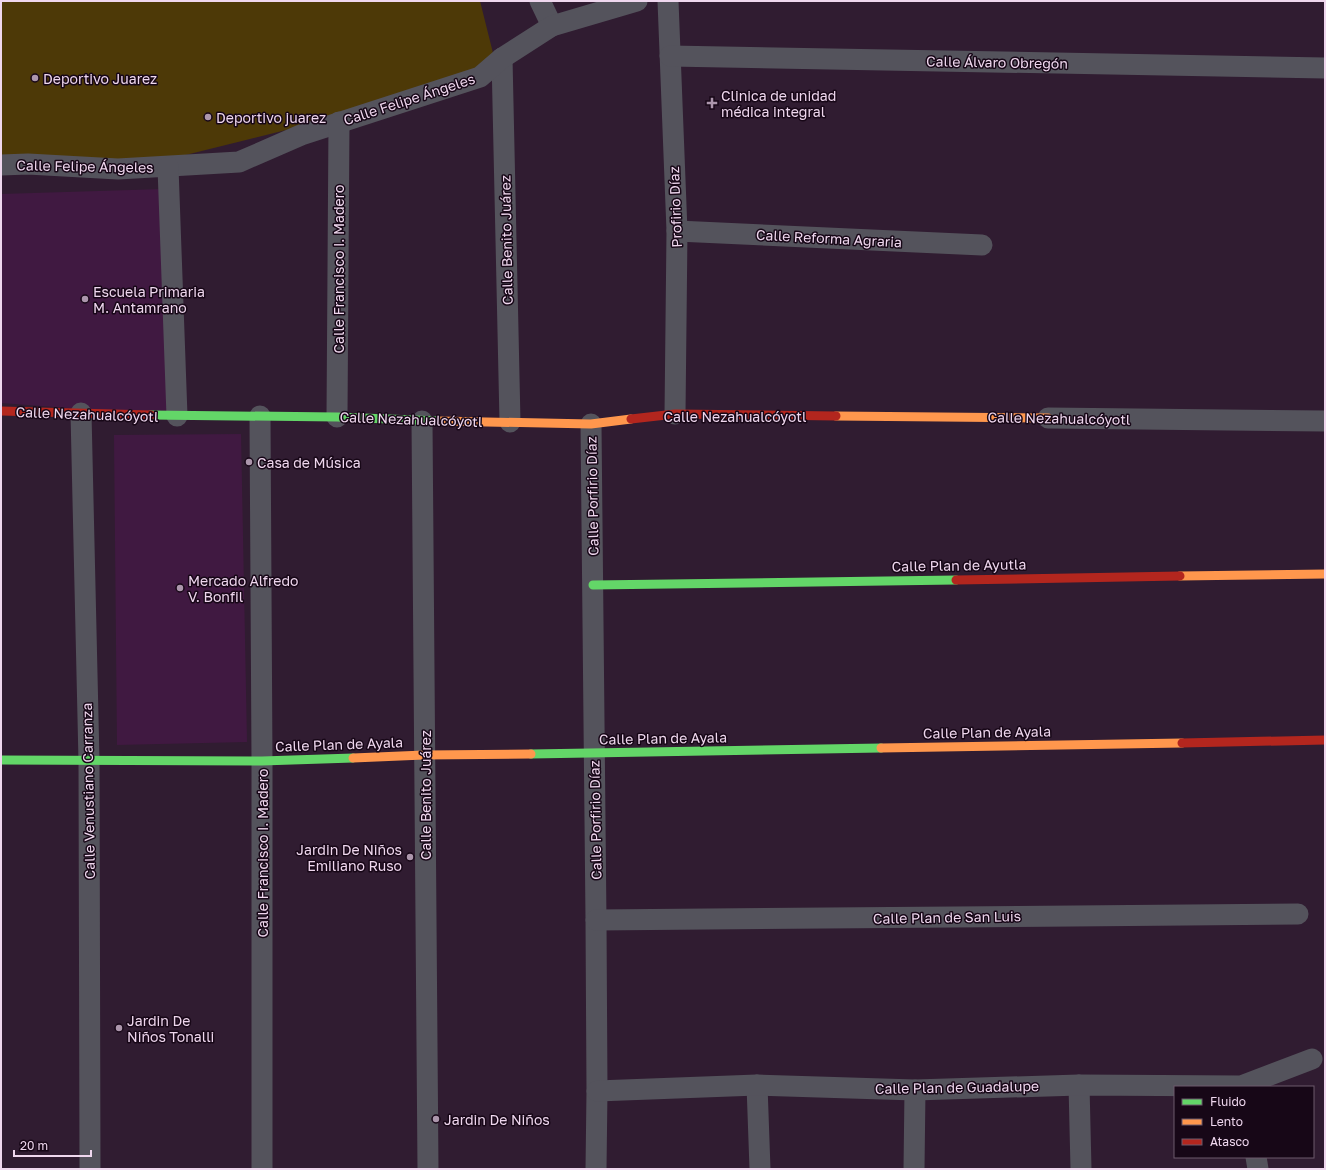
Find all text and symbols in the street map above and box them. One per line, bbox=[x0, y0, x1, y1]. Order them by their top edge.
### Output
street label: Calle Álvaro Obregón bbox=[926, 52, 1068, 72]
place label: Deportivo Juarez bbox=[43, 70, 157, 87]
street label: Calle Felipe Ángeles bbox=[341, 70, 477, 128]
marker: Deportivo Juarez bbox=[30, 73, 40, 83]
place label: Clinica de unidad médica integral bbox=[721, 87, 836, 120]
marker: Clinica de unidad médica integral bbox=[706, 97, 718, 109]
place label: Deportivo juarez bbox=[216, 109, 326, 126]
marker: Deportivo juarez bbox=[203, 112, 213, 122]
street label: Calle Felipe Ángeles bbox=[16, 156, 154, 176]
street label: Profirio Díaz bbox=[665, 166, 685, 248]
street label: Calle Benito Juárez bbox=[496, 175, 516, 305]
street label: Calle Francisco I. Madero bbox=[330, 185, 347, 353]
street label: Calle Reforma Agraria bbox=[756, 226, 902, 250]
place label: Escuela Primaria M. Antamrano bbox=[93, 283, 205, 316]
marker: Escuela Primaria M. Antamrano bbox=[80, 294, 90, 304]
street label: Calle Nezahualcóyotl bbox=[15, 403, 159, 425]
street label: Calle Nezahualcóyotl bbox=[339, 408, 483, 430]
street label: Calle Nezahualcóyotl bbox=[664, 408, 806, 425]
street label: Calle Nezahualcóyotl bbox=[987, 408, 1131, 428]
street label: Calle Porfirio Díaz bbox=[582, 436, 602, 556]
place label: Casa de Música bbox=[257, 454, 361, 471]
marker: Casa de Música bbox=[244, 457, 254, 467]
street label: Calle Plan de Ayutla bbox=[892, 555, 1026, 575]
place label: Mercado Alfredo V. Bonfil bbox=[188, 572, 298, 605]
marker: Mercado Alfredo V. Bonfil bbox=[175, 583, 185, 593]
street label: Calle Venustiano Carranza bbox=[78, 703, 98, 879]
street label: Calle Plan de Ayala bbox=[923, 722, 1051, 742]
street label: Calle Plan de Ayala bbox=[599, 728, 727, 748]
street label: Calle Benito Juárez bbox=[417, 730, 434, 860]
street label: Calle Plan de Ayala bbox=[275, 733, 403, 755]
street label: Calle Porfirio Díaz bbox=[585, 760, 605, 880]
street label: Calle Francisco I. Madero bbox=[254, 769, 271, 937]
place label: Jardin De Niños Emiliano Ruso bbox=[296, 841, 402, 874]
marker: Jardin De Niños Emiliano Ruso bbox=[405, 852, 415, 862]
street label: Calle Plan de San Luis bbox=[873, 907, 1021, 927]
place label: Jardin De Niños Tonalli bbox=[127, 1012, 214, 1045]
marker: Jardin De Niños Tonalli bbox=[114, 1023, 124, 1033]
street label: Calle Plan de Guadalupe bbox=[875, 1077, 1039, 1097]
legend bbox=[1174, 1086, 1314, 1158]
text: Fluido bbox=[1210, 1094, 1246, 1109]
place label: Jardin De Niños bbox=[444, 1111, 550, 1128]
marker: Jardin De Niños bbox=[431, 1114, 441, 1124]
text: Lento bbox=[1210, 1114, 1243, 1129]
scale bar bbox=[14, 1132, 91, 1158]
text: Atasco bbox=[1210, 1134, 1249, 1149]
text: 20 m bbox=[20, 1138, 48, 1153]

